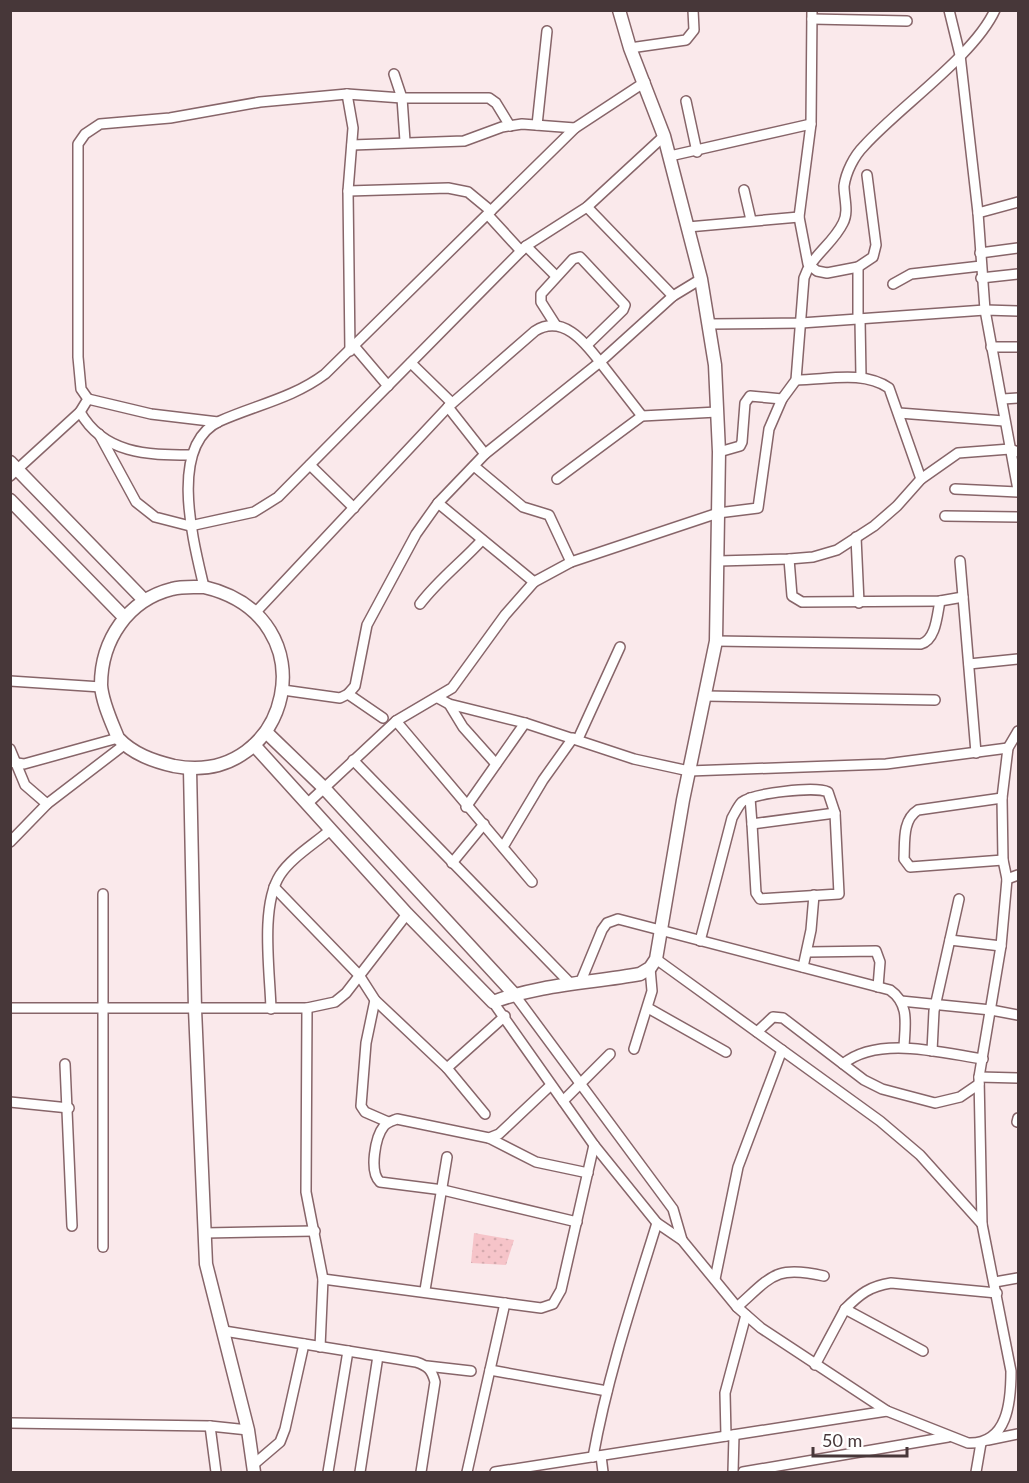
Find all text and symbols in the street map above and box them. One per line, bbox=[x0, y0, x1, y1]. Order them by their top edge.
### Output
scale bar bbox=[813, 1420, 908, 1458]
text: 50 m bbox=[822, 1429, 862, 1451]

